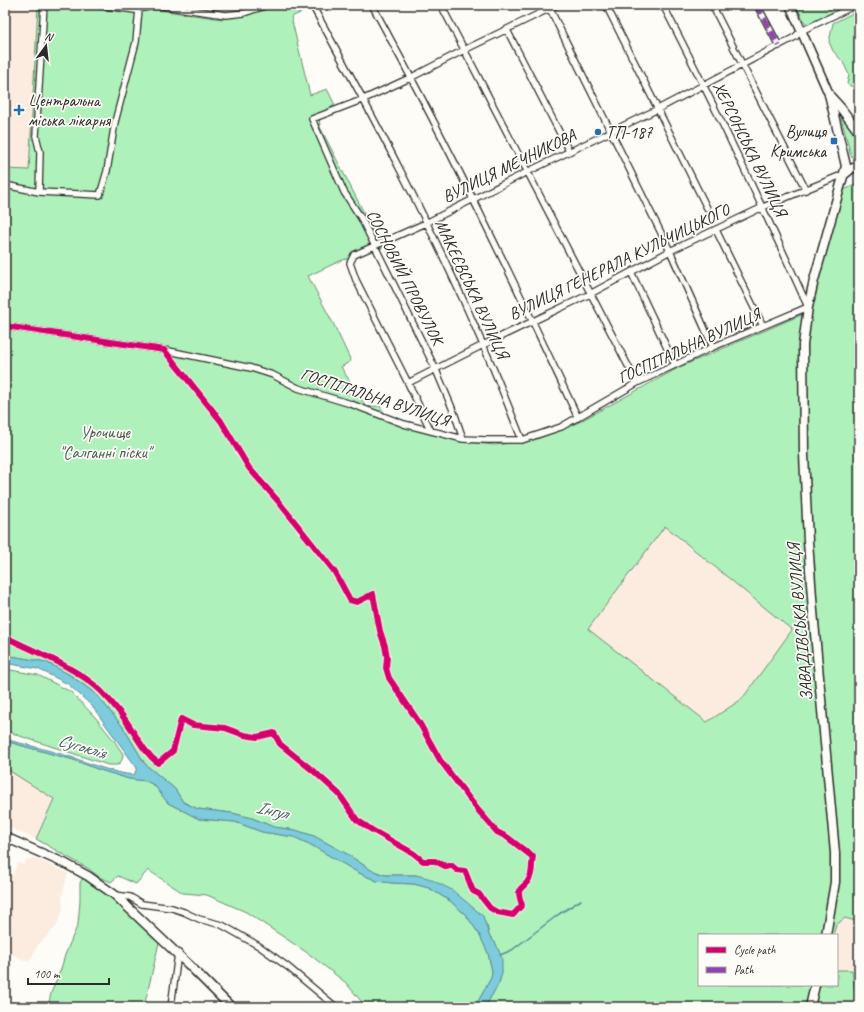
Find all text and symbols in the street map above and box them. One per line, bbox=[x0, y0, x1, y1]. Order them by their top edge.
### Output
north arrow bbox=[26, 26, 66, 66]
text: N bbox=[43, 29, 56, 45]
street label: ХЕРСОНСЬКА ВУЛИЦЯ bbox=[708, 78, 793, 222]
place label: Центральна міська лікарня bbox=[28, 90, 112, 131]
marker: Центральна міська лікарня bbox=[13, 104, 25, 116]
place label: Вулиця Кримська bbox=[770, 121, 827, 162]
place label: ТП-187 bbox=[606, 122, 654, 143]
street label: ВУЛИЦЯ МЕЧНИКОВА bbox=[439, 124, 580, 207]
marker: ТП-187 bbox=[593, 127, 603, 137]
marker: Вулиця Кримська bbox=[829, 136, 839, 146]
street label: ВУЛИЦЯ ГЕНЕРАЛА КУЛЬЧИЦЬКОГО bbox=[505, 199, 734, 325]
street label: СОСНОВИЙ ПРОВУЛОК bbox=[362, 206, 449, 350]
street label: МАКЕЄВСЬКА ВУЛИЦЯ bbox=[431, 216, 515, 364]
street label: ГОСПІТАЛЬНА ВУЛИЦЯ bbox=[615, 303, 766, 388]
street label: ГОСПІТАЛЬНА ВУЛИЦЯ bbox=[298, 363, 454, 432]
park label: Урочище "Салганні піски" bbox=[59, 422, 155, 463]
street label: ЗАВАДІВСЬКА ВУЛИЦЯ bbox=[782, 540, 817, 702]
water label: Сугоклія bbox=[56, 728, 111, 764]
water label: Інгул bbox=[254, 796, 293, 825]
legend bbox=[698, 934, 838, 986]
text: Cycle path bbox=[734, 942, 776, 958]
scale bar bbox=[28, 960, 109, 986]
text: Path bbox=[734, 962, 754, 978]
text: 100 m bbox=[34, 966, 61, 982]

